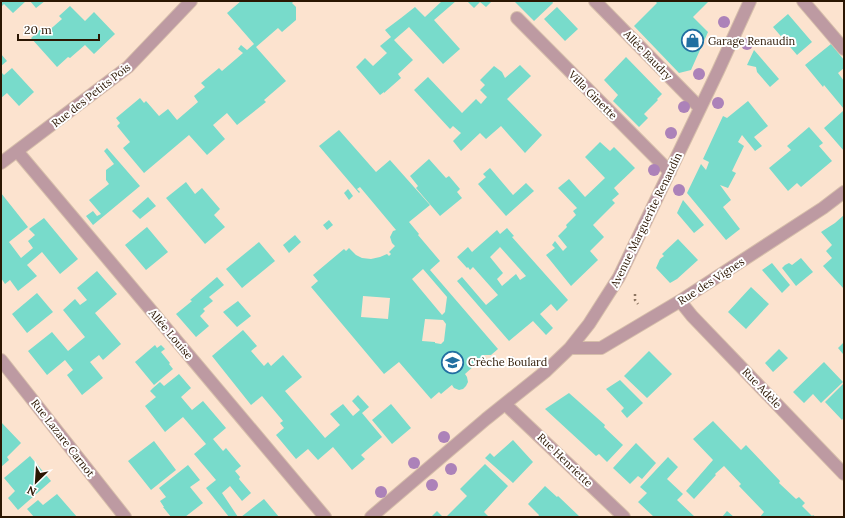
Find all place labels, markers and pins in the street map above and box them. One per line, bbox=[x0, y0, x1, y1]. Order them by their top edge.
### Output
shop icon: Garage Renaudin bbox=[680, 28, 706, 54]
place label: Garage Renaudin bbox=[708, 34, 796, 48]
school or university icon: Crèche Boulard bbox=[440, 349, 466, 375]
place label: Crèche Boulard bbox=[468, 355, 548, 369]

